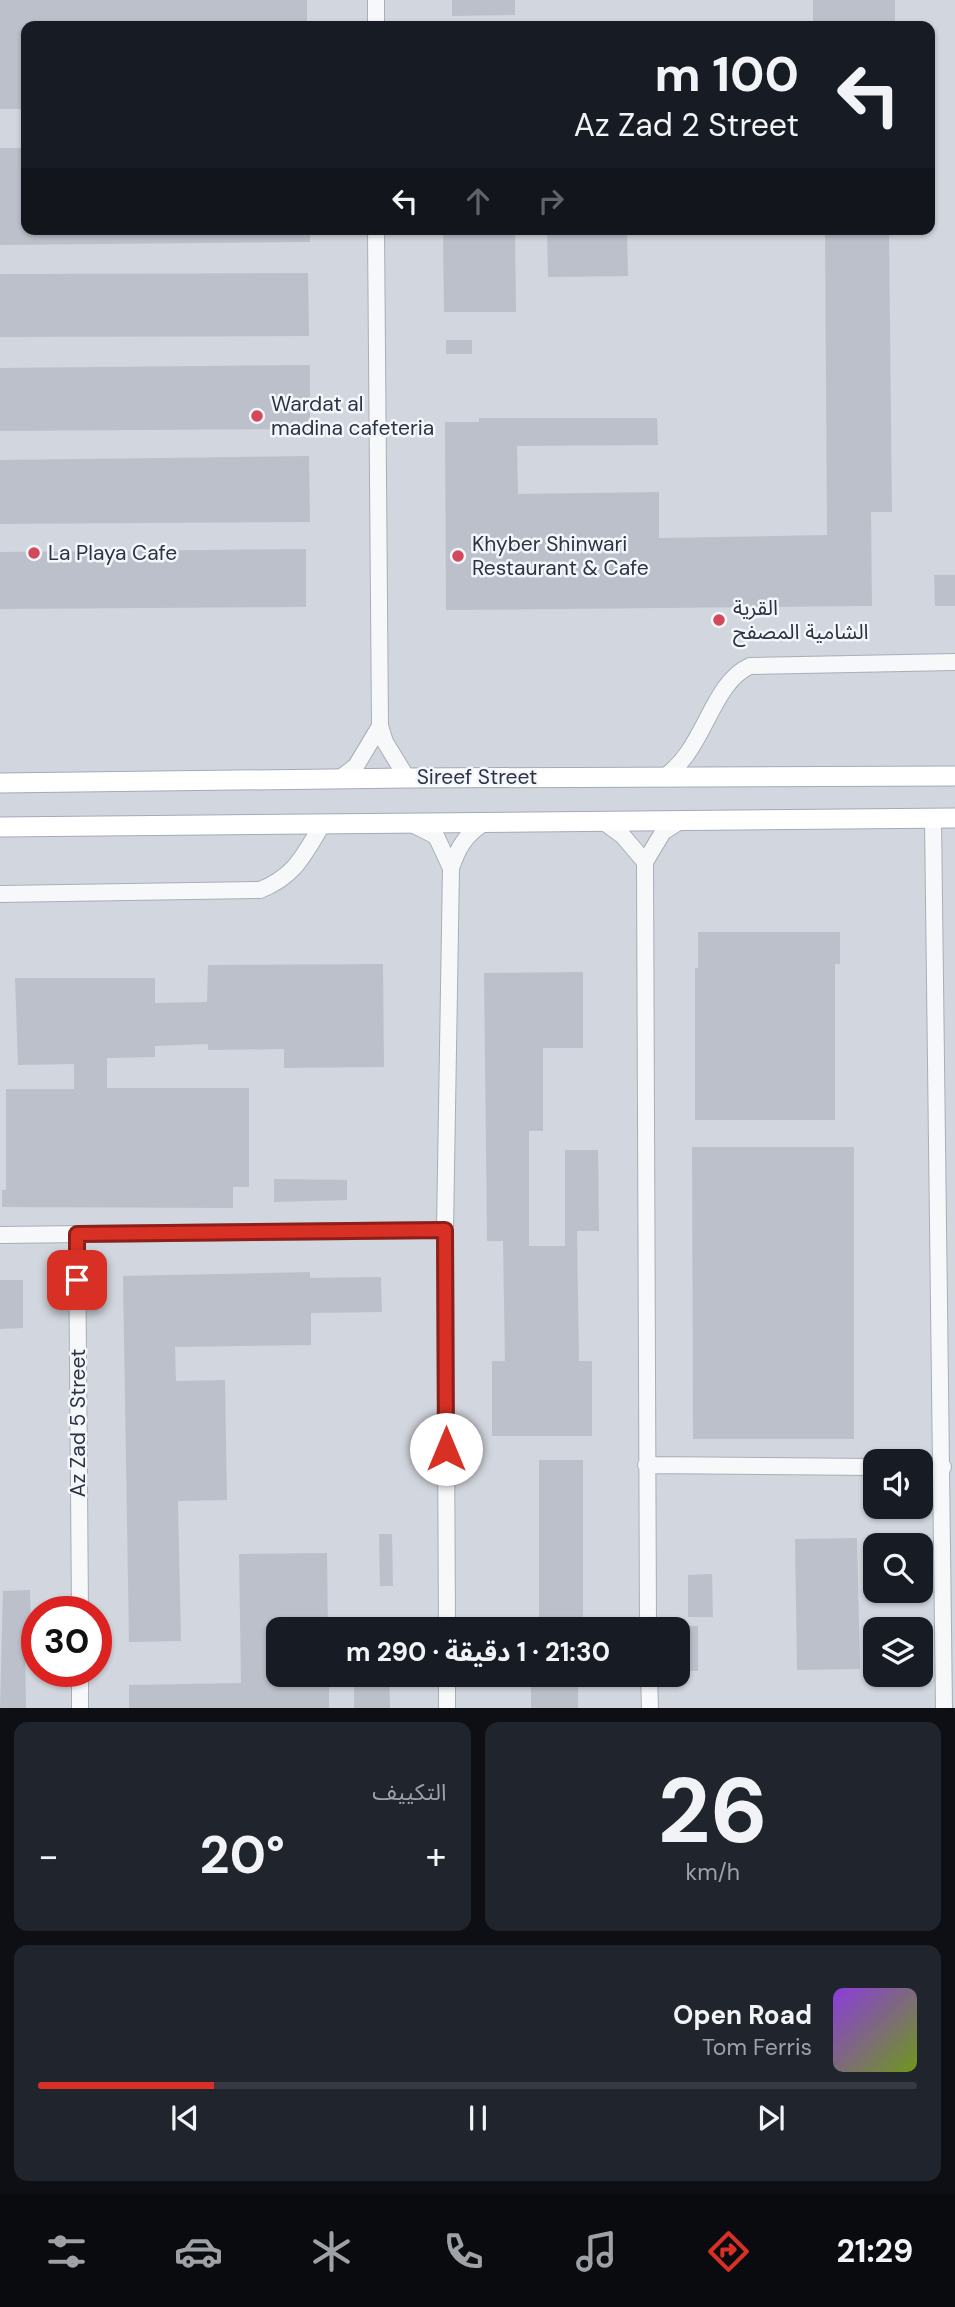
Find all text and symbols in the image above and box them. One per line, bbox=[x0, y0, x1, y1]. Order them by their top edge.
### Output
text: 100 m bbox=[655, 42, 799, 106]
icon: left bbox=[823, 49, 914, 140]
text: Az Zad 2 Street bbox=[574, 104, 799, 146]
icon: left bbox=[386, 182, 424, 220]
icon: ahead bbox=[459, 182, 497, 220]
icon: right bbox=[532, 182, 570, 220]
place label: Wardat al madina cafeteria bbox=[271, 390, 434, 442]
marker: Wardat al madina cafeteria bbox=[249, 408, 265, 424]
place label: Khyber Shinwari Restaurant & Cafe bbox=[472, 530, 649, 582]
place label: La Playa Cafe bbox=[48, 539, 177, 567]
marker: La Playa Cafe bbox=[26, 545, 42, 561]
marker: Khyber Shinwari Restaurant & Cafe bbox=[450, 548, 466, 564]
place label: القرية الشامية المصفح bbox=[733, 594, 869, 647]
marker: القرية الشامية المصفح bbox=[711, 612, 727, 628]
street label: Sireef Street bbox=[417, 763, 537, 791]
pin bbox=[47, 1250, 107, 1310]
icon: arrive bbox=[58, 1261, 96, 1299]
street label: Az Zad 5 Street bbox=[64, 1349, 92, 1497]
position arrow bbox=[409, 1412, 483, 1486]
map controls bbox=[863, 1449, 933, 1687]
button: sound bbox=[863, 1449, 933, 1519]
button: search bbox=[863, 1533, 933, 1603]
speed limit sign: 30 bbox=[21, 1596, 112, 1687]
button: layers bbox=[863, 1617, 933, 1687]
text: 21:30 · 1 دقيقة · 290 m bbox=[346, 1635, 610, 1669]
text: 26 bbox=[658, 1752, 768, 1870]
text: التكييف bbox=[372, 1777, 447, 1807]
text: 20° bbox=[200, 1821, 285, 1889]
text: − bbox=[38, 1831, 59, 1881]
text: + bbox=[426, 1831, 447, 1881]
text: km/h bbox=[686, 1857, 740, 1887]
text: Open Road bbox=[673, 1998, 812, 2032]
text: Tom Ferris bbox=[702, 2032, 812, 2062]
icon: previous bbox=[166, 2099, 204, 2137]
icon: pause bbox=[459, 2099, 497, 2137]
icon: next bbox=[752, 2099, 790, 2137]
icon: filters bbox=[42, 2227, 91, 2276]
icon: car bbox=[174, 2227, 223, 2276]
icon: climate bbox=[307, 2227, 356, 2276]
icon: phone bbox=[439, 2227, 488, 2276]
icon: music bbox=[572, 2227, 621, 2276]
icon: directions bbox=[704, 2227, 753, 2276]
text: 21:29 bbox=[836, 2230, 913, 2272]

